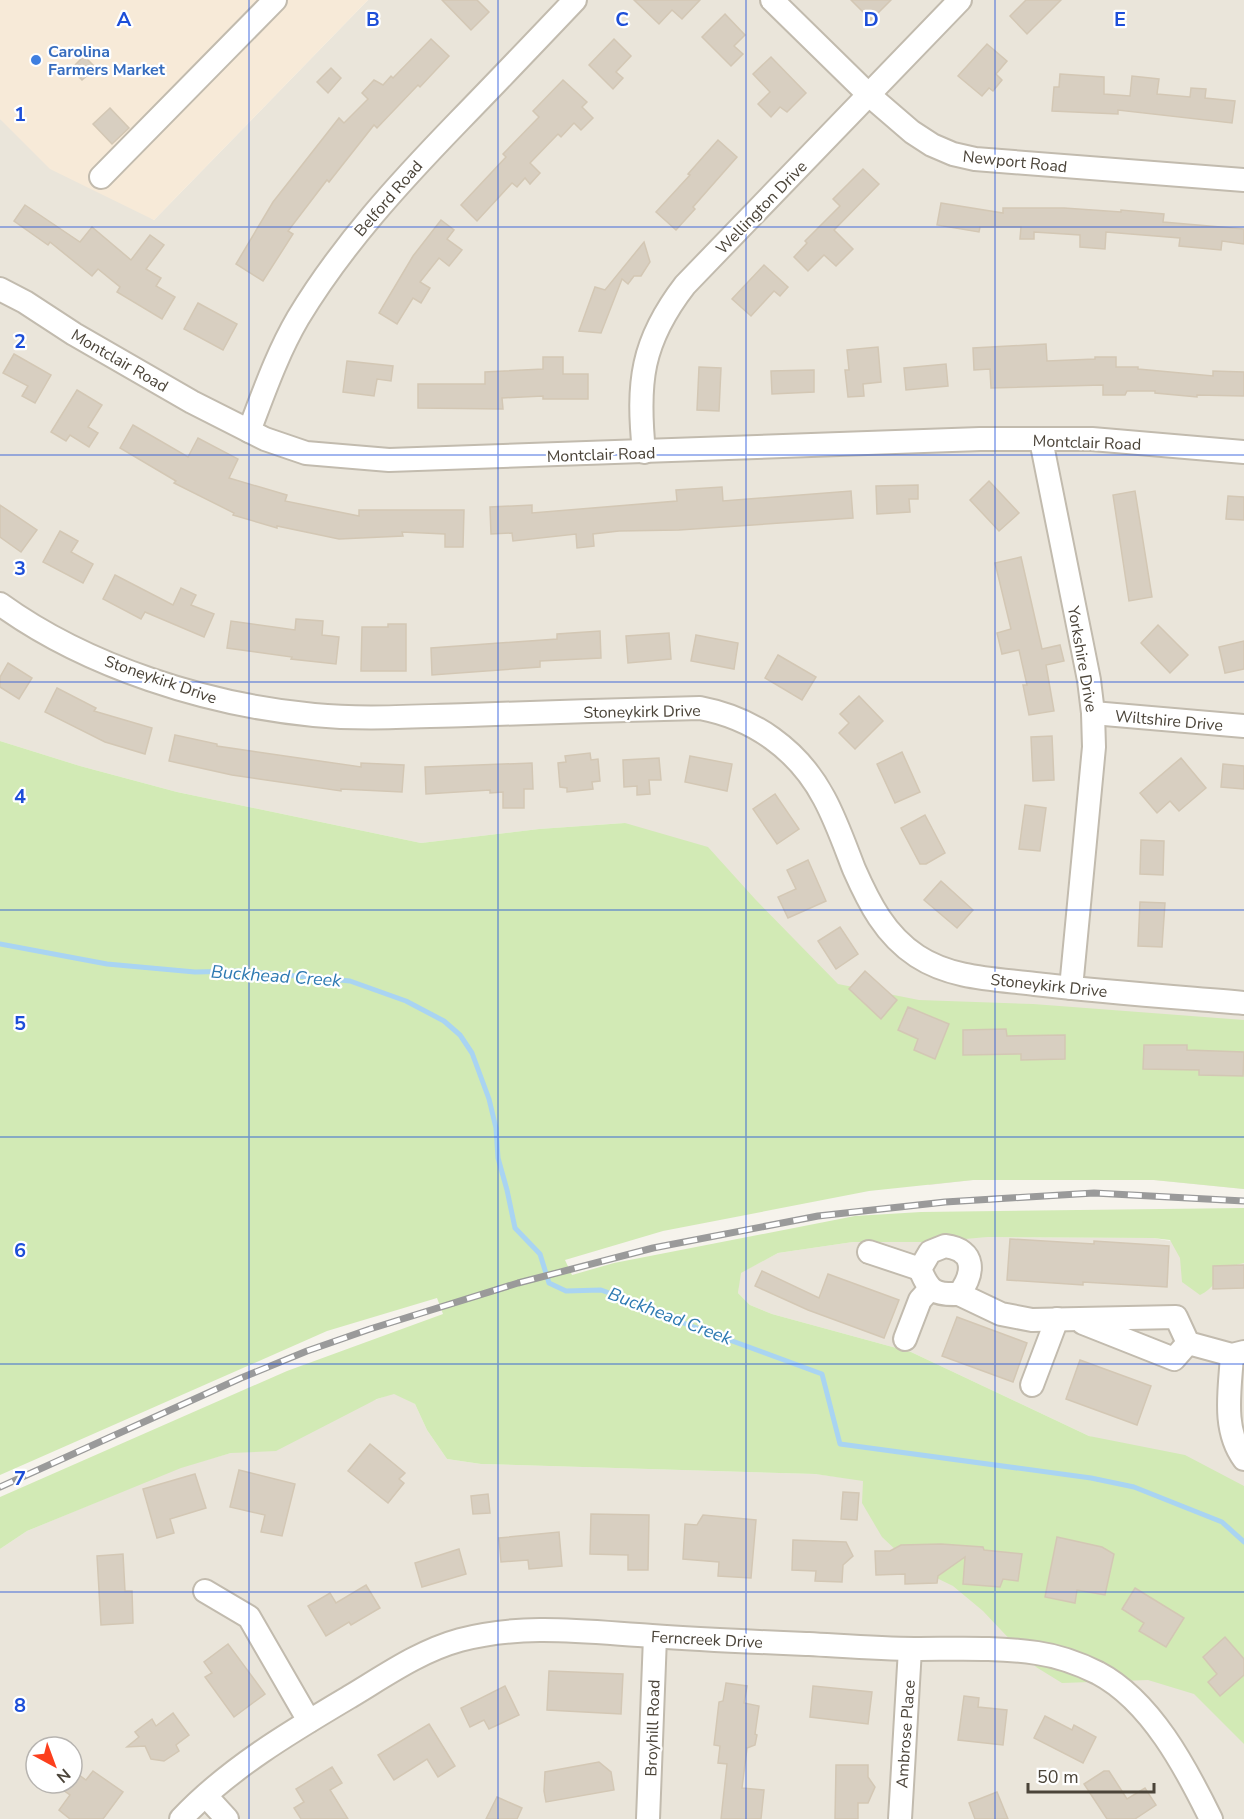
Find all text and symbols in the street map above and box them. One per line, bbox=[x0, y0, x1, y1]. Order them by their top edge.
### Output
text: A bbox=[117, 6, 132, 33]
text: B bbox=[366, 6, 380, 33]
text: C bbox=[615, 6, 629, 33]
text: D bbox=[863, 6, 879, 33]
text: E bbox=[1114, 6, 1126, 33]
place label: Carolina Farmers Market bbox=[48, 41, 166, 81]
marker: Carolina Farmers Market bbox=[29, 53, 43, 67]
text: 1 bbox=[14, 101, 26, 128]
street label: Newport Road bbox=[962, 146, 1068, 178]
street label: Belford Road bbox=[350, 156, 428, 241]
street label: Wellington Drive bbox=[711, 156, 812, 259]
street label: Montclair Road bbox=[67, 324, 172, 398]
text: 2 bbox=[14, 328, 26, 355]
street label: Montclair Road bbox=[1032, 430, 1142, 456]
street label: Montclair Road bbox=[546, 442, 656, 468]
text: 3 bbox=[14, 555, 26, 582]
street label: Yorkshire Drive bbox=[1062, 603, 1102, 714]
street label: Stoneykirk Drive bbox=[102, 650, 220, 709]
street label: Stoneykirk Drive bbox=[583, 700, 701, 724]
street label: Wiltshire Drive bbox=[1114, 705, 1224, 737]
text: 4 bbox=[14, 783, 26, 810]
water label: Buckhead Creek bbox=[210, 959, 343, 993]
street label: Stoneykirk Drive bbox=[989, 969, 1108, 1003]
text: 5 bbox=[14, 1010, 26, 1037]
text: 6 bbox=[14, 1237, 26, 1264]
water label: Buckhead Creek bbox=[605, 1281, 736, 1351]
text: 7 bbox=[14, 1465, 26, 1492]
street label: Ferncreek Drive bbox=[650, 1626, 763, 1654]
street label: Broyhill Road bbox=[640, 1679, 666, 1777]
street label: Ambrose Place bbox=[891, 1679, 921, 1789]
text: 8 bbox=[14, 1692, 26, 1719]
north arrow bbox=[24, 1735, 84, 1795]
scale bar bbox=[1028, 1756, 1154, 1794]
text: N bbox=[51, 1763, 75, 1788]
text: 50 m bbox=[1037, 1765, 1079, 1789]

